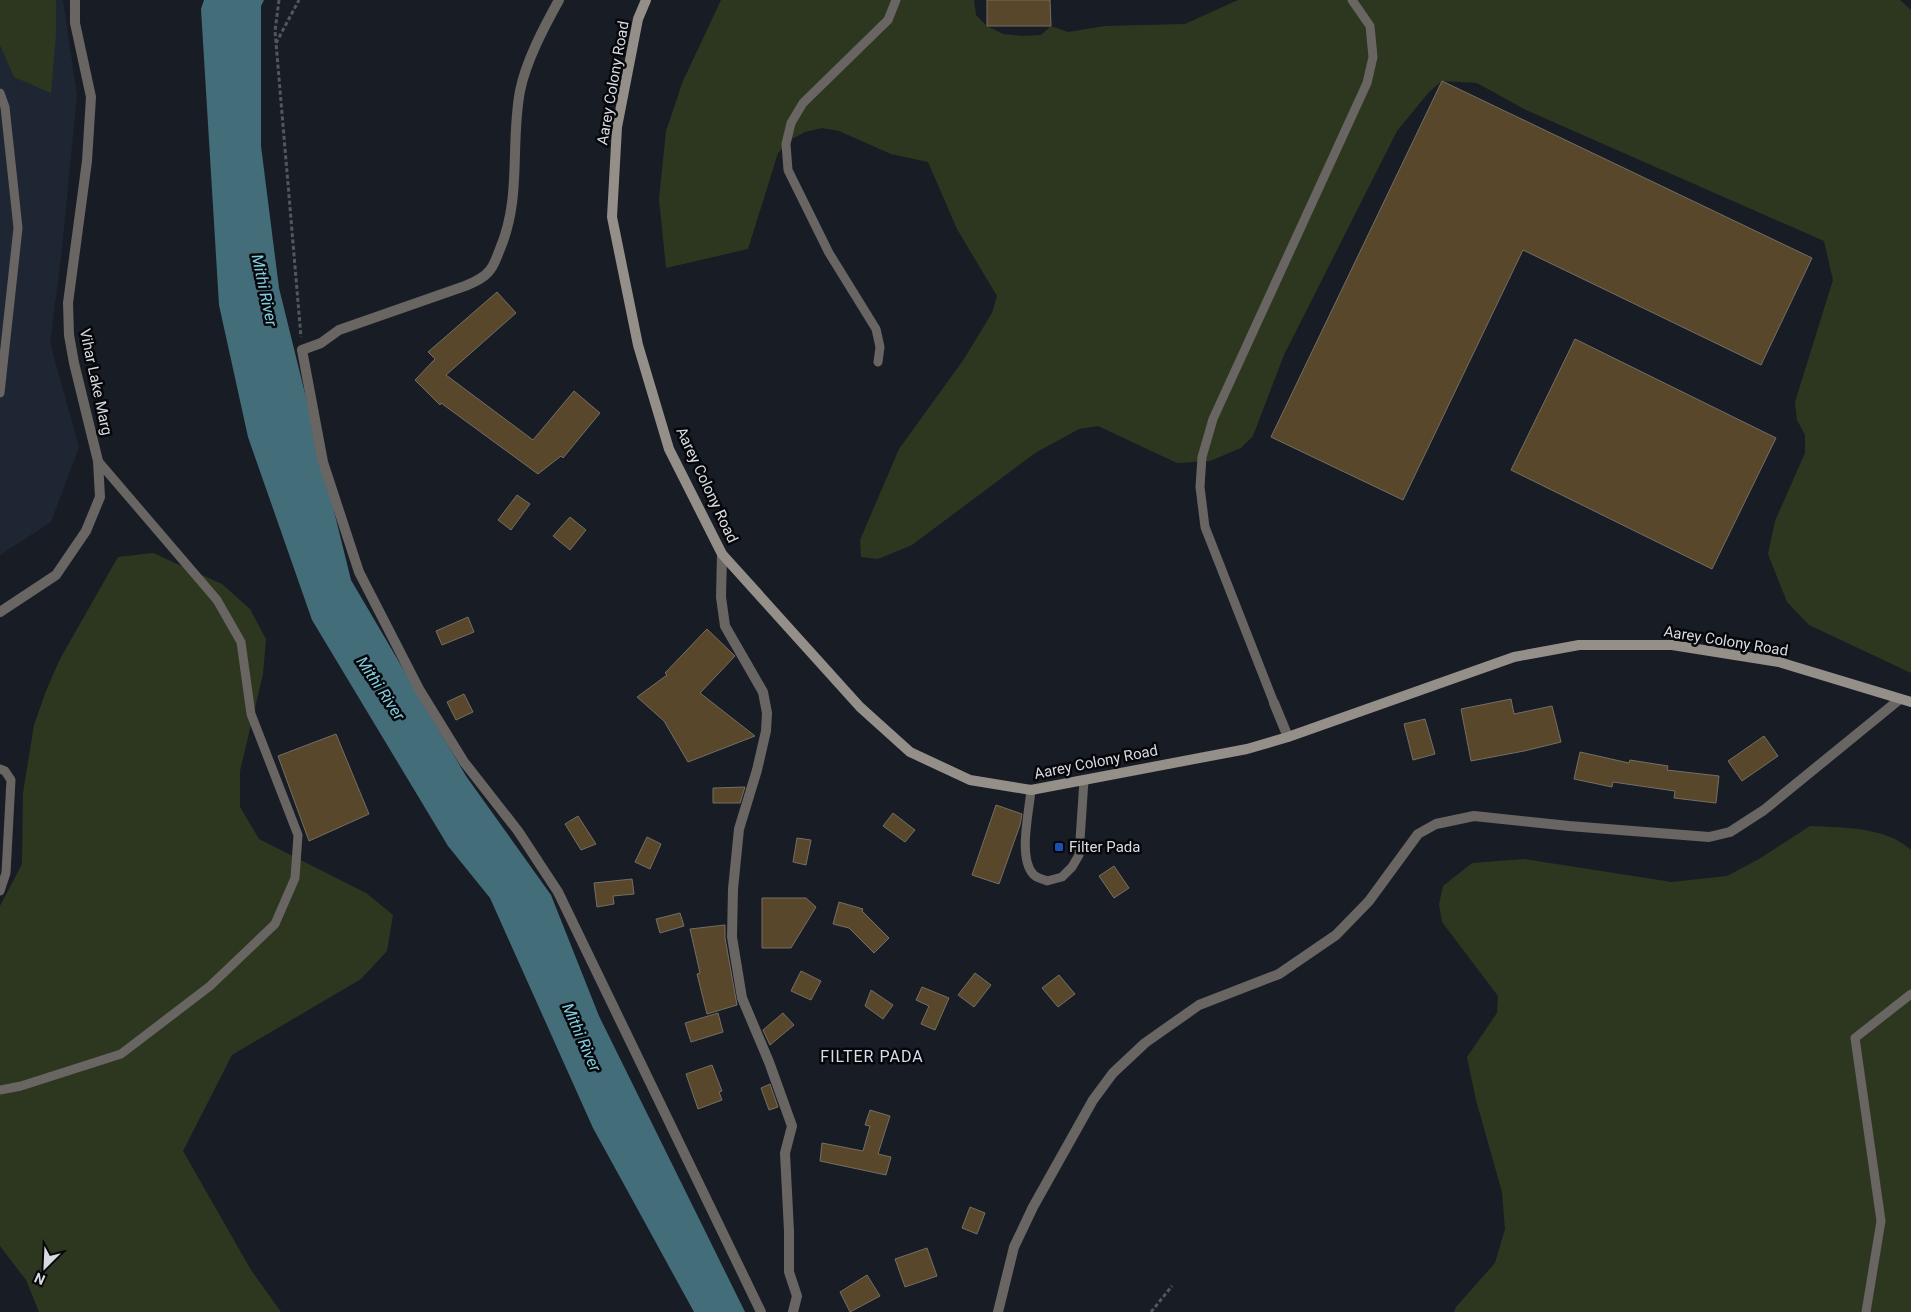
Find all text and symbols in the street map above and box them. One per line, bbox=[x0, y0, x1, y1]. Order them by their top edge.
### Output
street label: Aarey Colony Road bbox=[593, 20, 633, 146]
water label: Mithi River bbox=[248, 252, 282, 328]
street label: Vihar Lake Marg bbox=[76, 327, 116, 437]
street label: Aarey Colony Road bbox=[672, 424, 742, 546]
street label: Aarey Colony Road bbox=[1663, 622, 1789, 660]
water label: Mithi River bbox=[352, 653, 409, 724]
street label: Aarey Colony Road bbox=[1033, 741, 1159, 783]
place label: Filter Pada bbox=[1069, 838, 1140, 856]
marker: Filter Pada bbox=[1053, 841, 1065, 853]
water label: Mithi River bbox=[558, 1000, 605, 1075]
district label: FILTER PADA bbox=[820, 1047, 924, 1066]
north arrow bbox=[20, 1242, 70, 1292]
text: N bbox=[32, 1270, 47, 1288]

